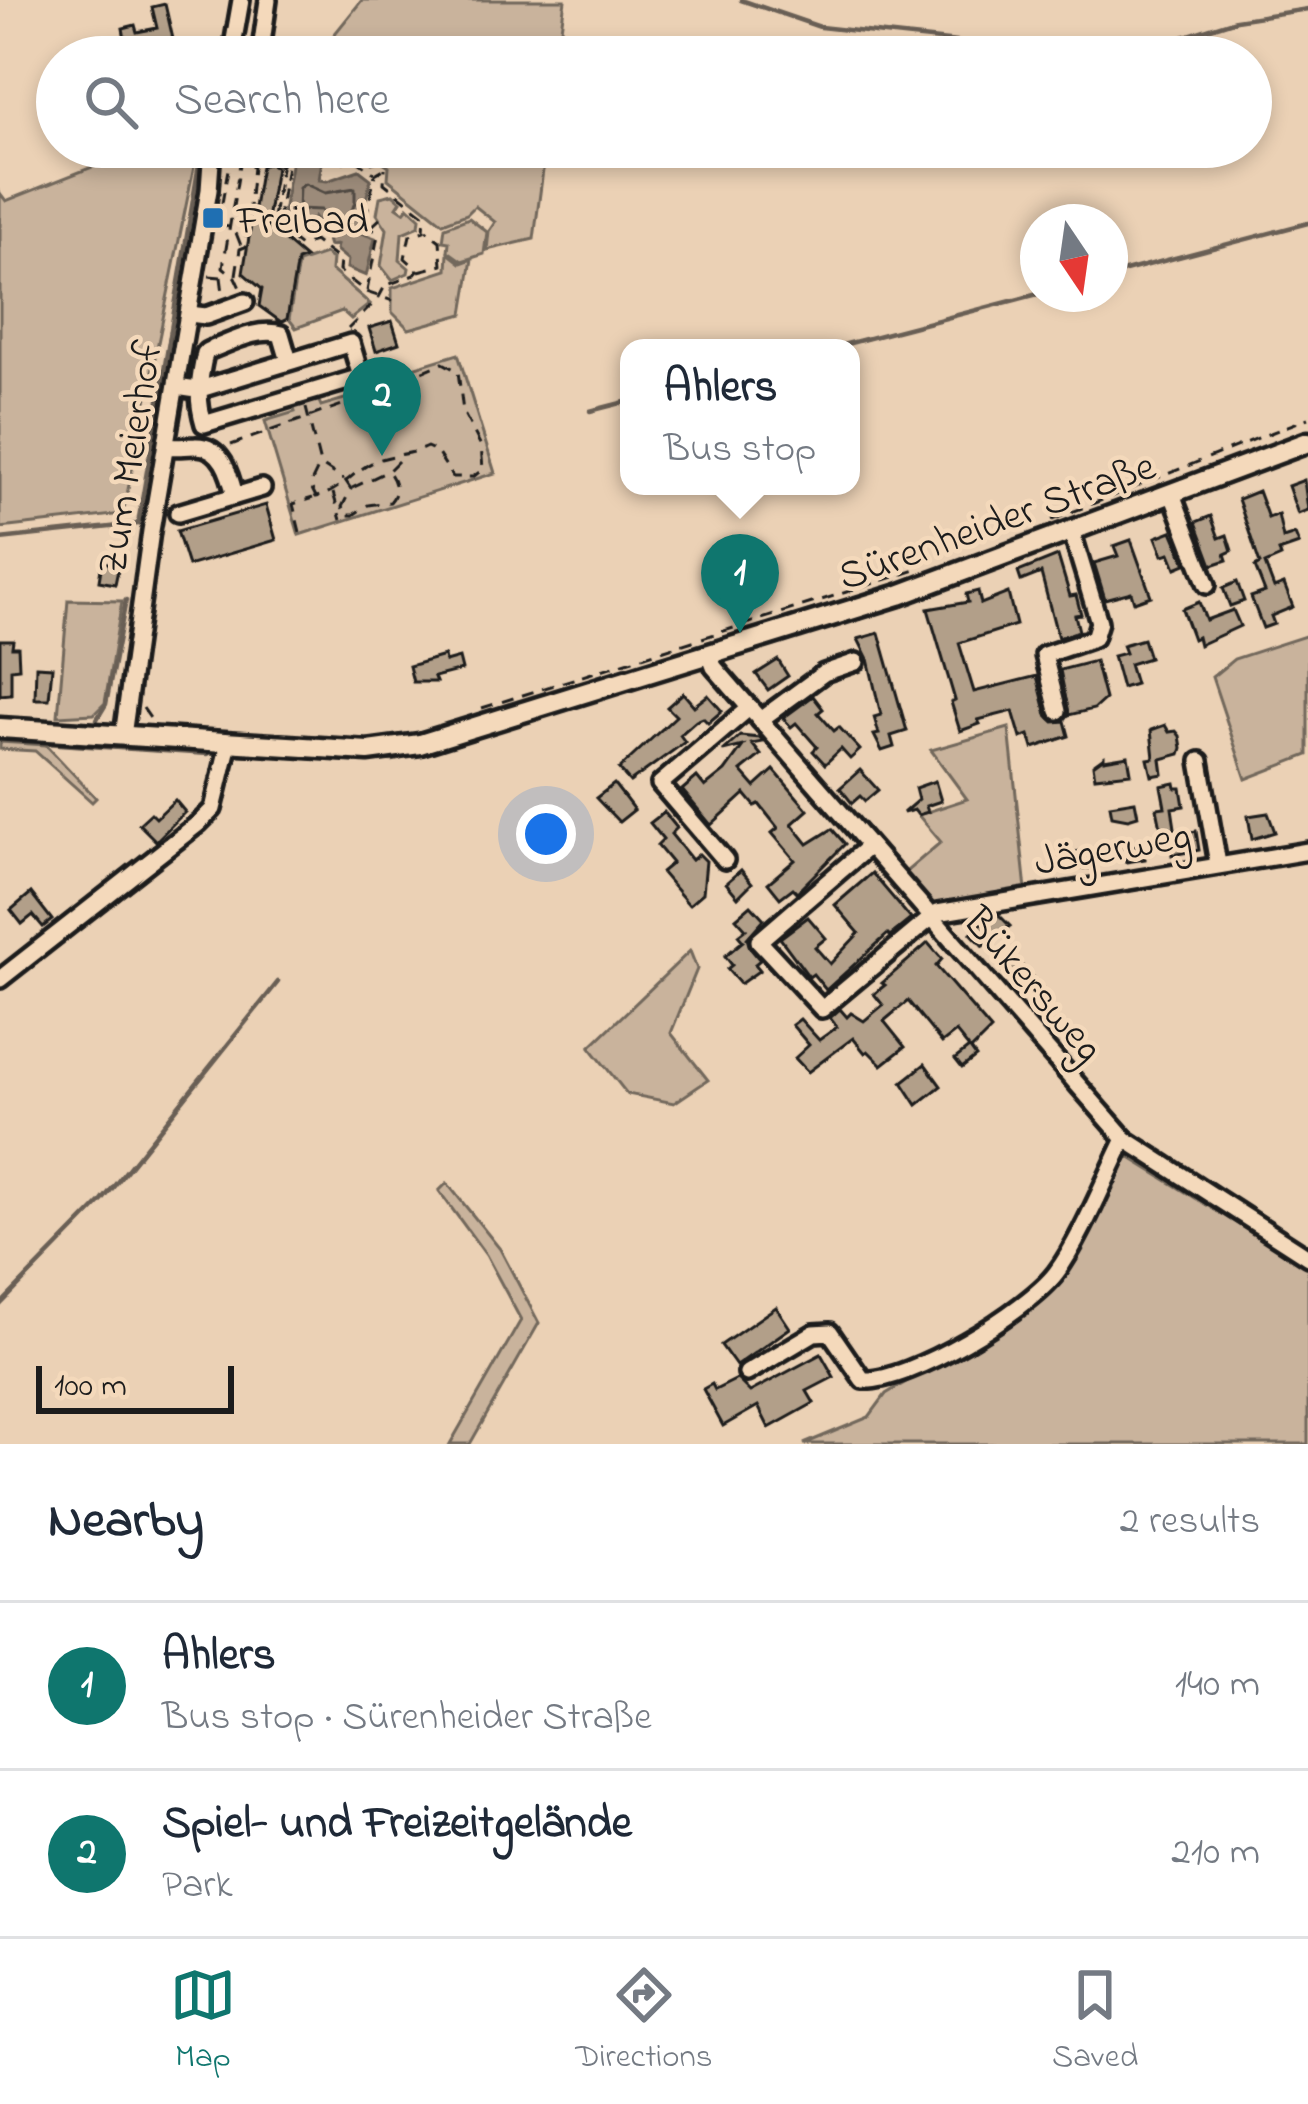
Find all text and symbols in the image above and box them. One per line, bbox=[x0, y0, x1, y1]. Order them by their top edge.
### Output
search box bbox=[36, 36, 1272, 168]
icon: search bbox=[78, 69, 144, 135]
text: Search here bbox=[174, 69, 390, 135]
place label: Freibad bbox=[236, 192, 369, 253]
north arrow bbox=[1020, 204, 1128, 312]
marker: Freibad bbox=[200, 205, 226, 231]
street label: Zum Meierhof bbox=[84, 336, 181, 579]
popup bbox=[620, 339, 860, 495]
text: Ahlers bbox=[664, 356, 777, 422]
pin: 2 bbox=[343, 357, 421, 456]
text: Bus stop bbox=[664, 422, 816, 479]
street label: Sürenheider Straße bbox=[831, 438, 1165, 609]
pin: 1 bbox=[701, 534, 779, 633]
your location bbox=[516, 804, 576, 864]
street label: Jägerweg bbox=[1030, 807, 1196, 894]
street label: Bükersweg bbox=[946, 894, 1117, 1077]
scale bar bbox=[36, 1360, 234, 1413]
text: 100 m bbox=[54, 1363, 127, 1411]
text: Nearby bbox=[48, 1485, 204, 1560]
text: 2 results bbox=[1120, 1494, 1260, 1551]
text: Ahlers bbox=[162, 1624, 276, 1690]
text: 1 bbox=[81, 1657, 93, 1714]
text: 140 m bbox=[1175, 1657, 1260, 1714]
text: Bus stop · Sürenheider Straße bbox=[162, 1690, 652, 1747]
text: Spiel- und Freizeitgelände bbox=[162, 1792, 632, 1858]
text: 2 bbox=[77, 1825, 97, 1882]
text: 210 m bbox=[1171, 1825, 1260, 1882]
text: Park bbox=[162, 1858, 232, 1915]
tab: Map bbox=[170, 1962, 236, 2082]
tab: Directions bbox=[575, 1962, 713, 2082]
tab: Saved bbox=[1052, 1962, 1138, 2082]

